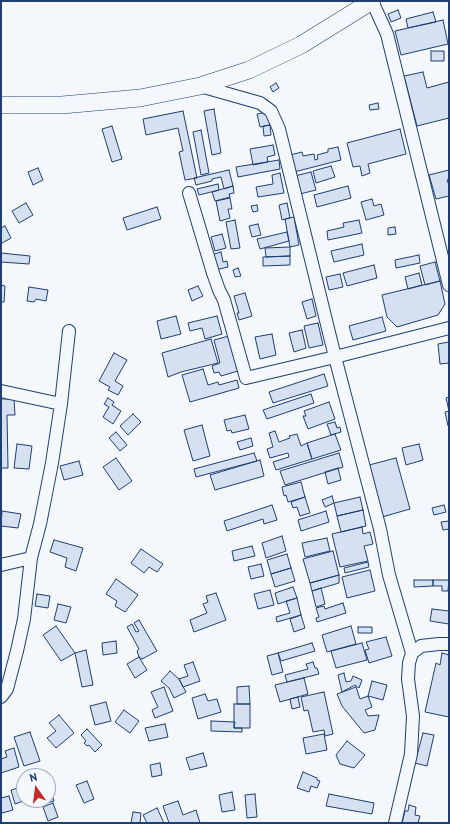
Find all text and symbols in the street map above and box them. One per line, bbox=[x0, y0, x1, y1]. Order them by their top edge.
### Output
north arrow bbox=[16, 768, 56, 808]
text: N bbox=[28, 770, 39, 785]

